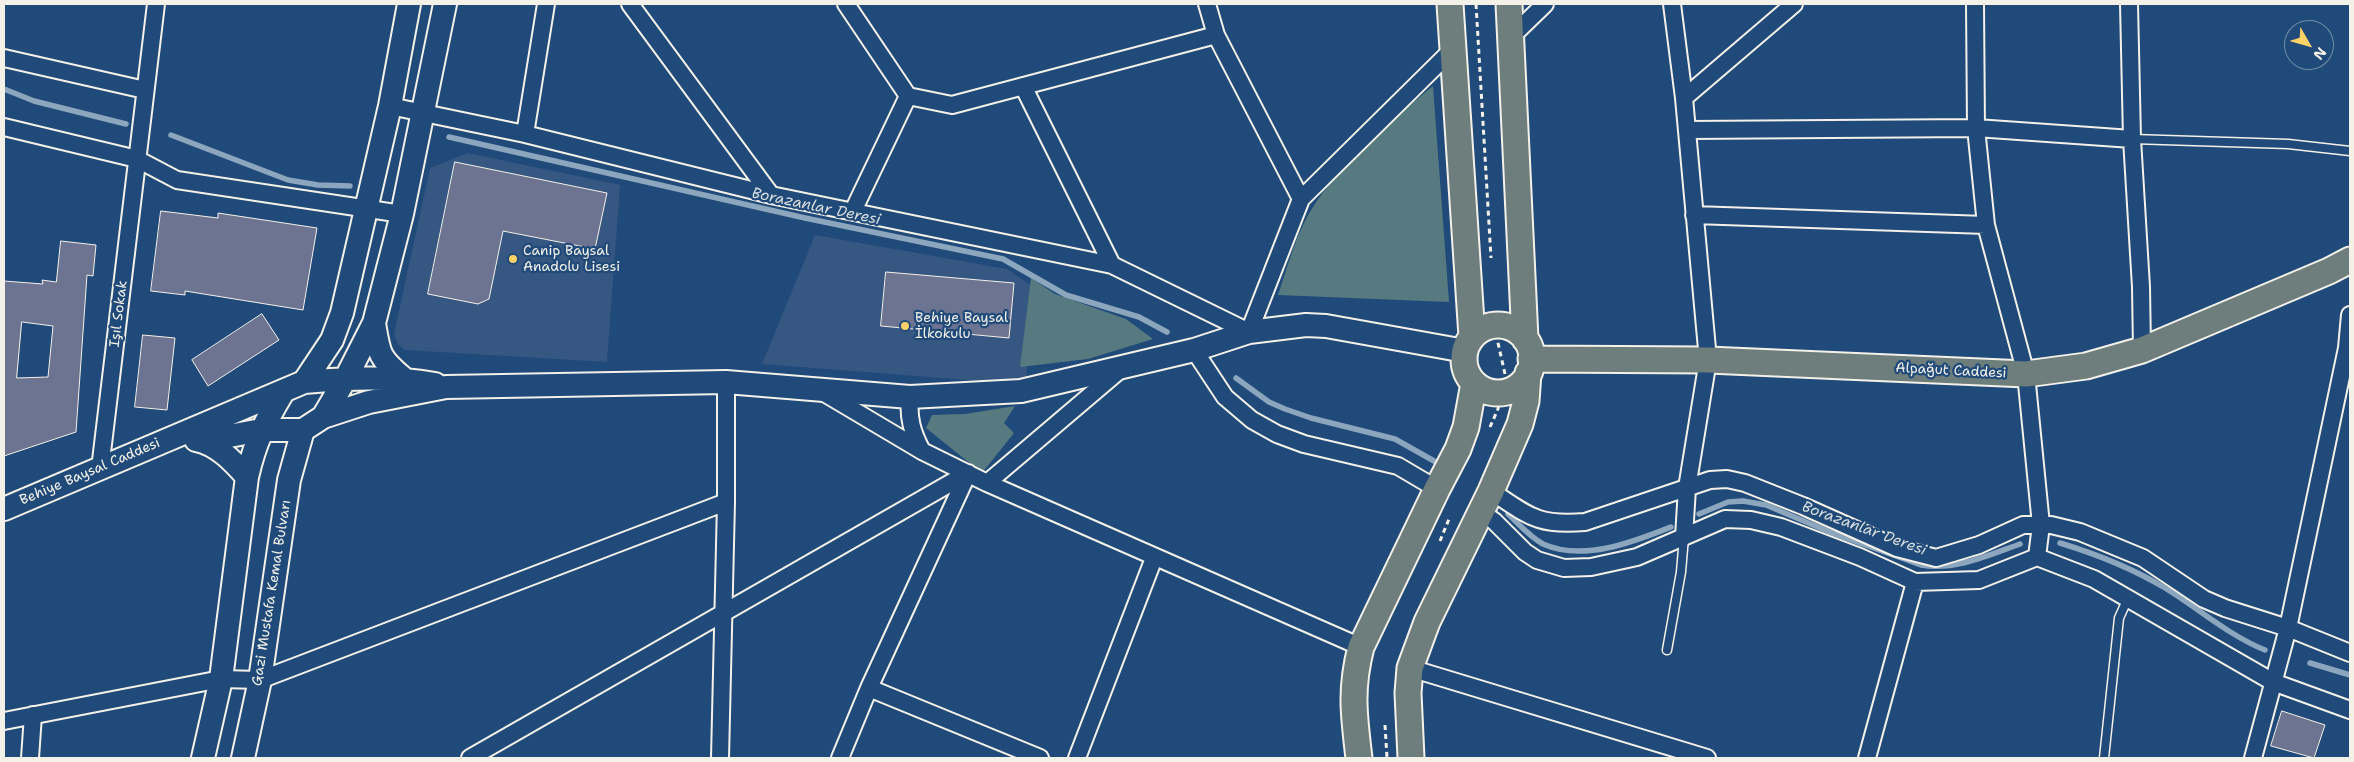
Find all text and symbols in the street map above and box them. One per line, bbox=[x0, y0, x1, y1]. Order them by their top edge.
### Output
north arrow bbox=[2284, 20, 2334, 70]
text: N bbox=[2310, 44, 2331, 64]
water label: Borazanlar Deresi bbox=[750, 185, 882, 229]
place label: Canip Baysal Anadolu Lisesi bbox=[523, 243, 620, 276]
marker: Canip Baysal Anadolu Lisesi bbox=[507, 253, 519, 265]
street label: Işıl Sokak bbox=[107, 280, 131, 348]
place label: Behiye Baysal İlkokulu bbox=[915, 310, 1008, 342]
marker: Behiye Baysal İlkokulu bbox=[899, 320, 911, 332]
street label: Alpağut Caddesi bbox=[1895, 360, 2007, 382]
street label: Behiye Baysal Caddesi bbox=[17, 435, 163, 509]
water label: Borazanlar Deresi bbox=[1799, 498, 1929, 560]
street label: Gazi Mustafa Kemal Bulvarı bbox=[249, 499, 295, 687]

